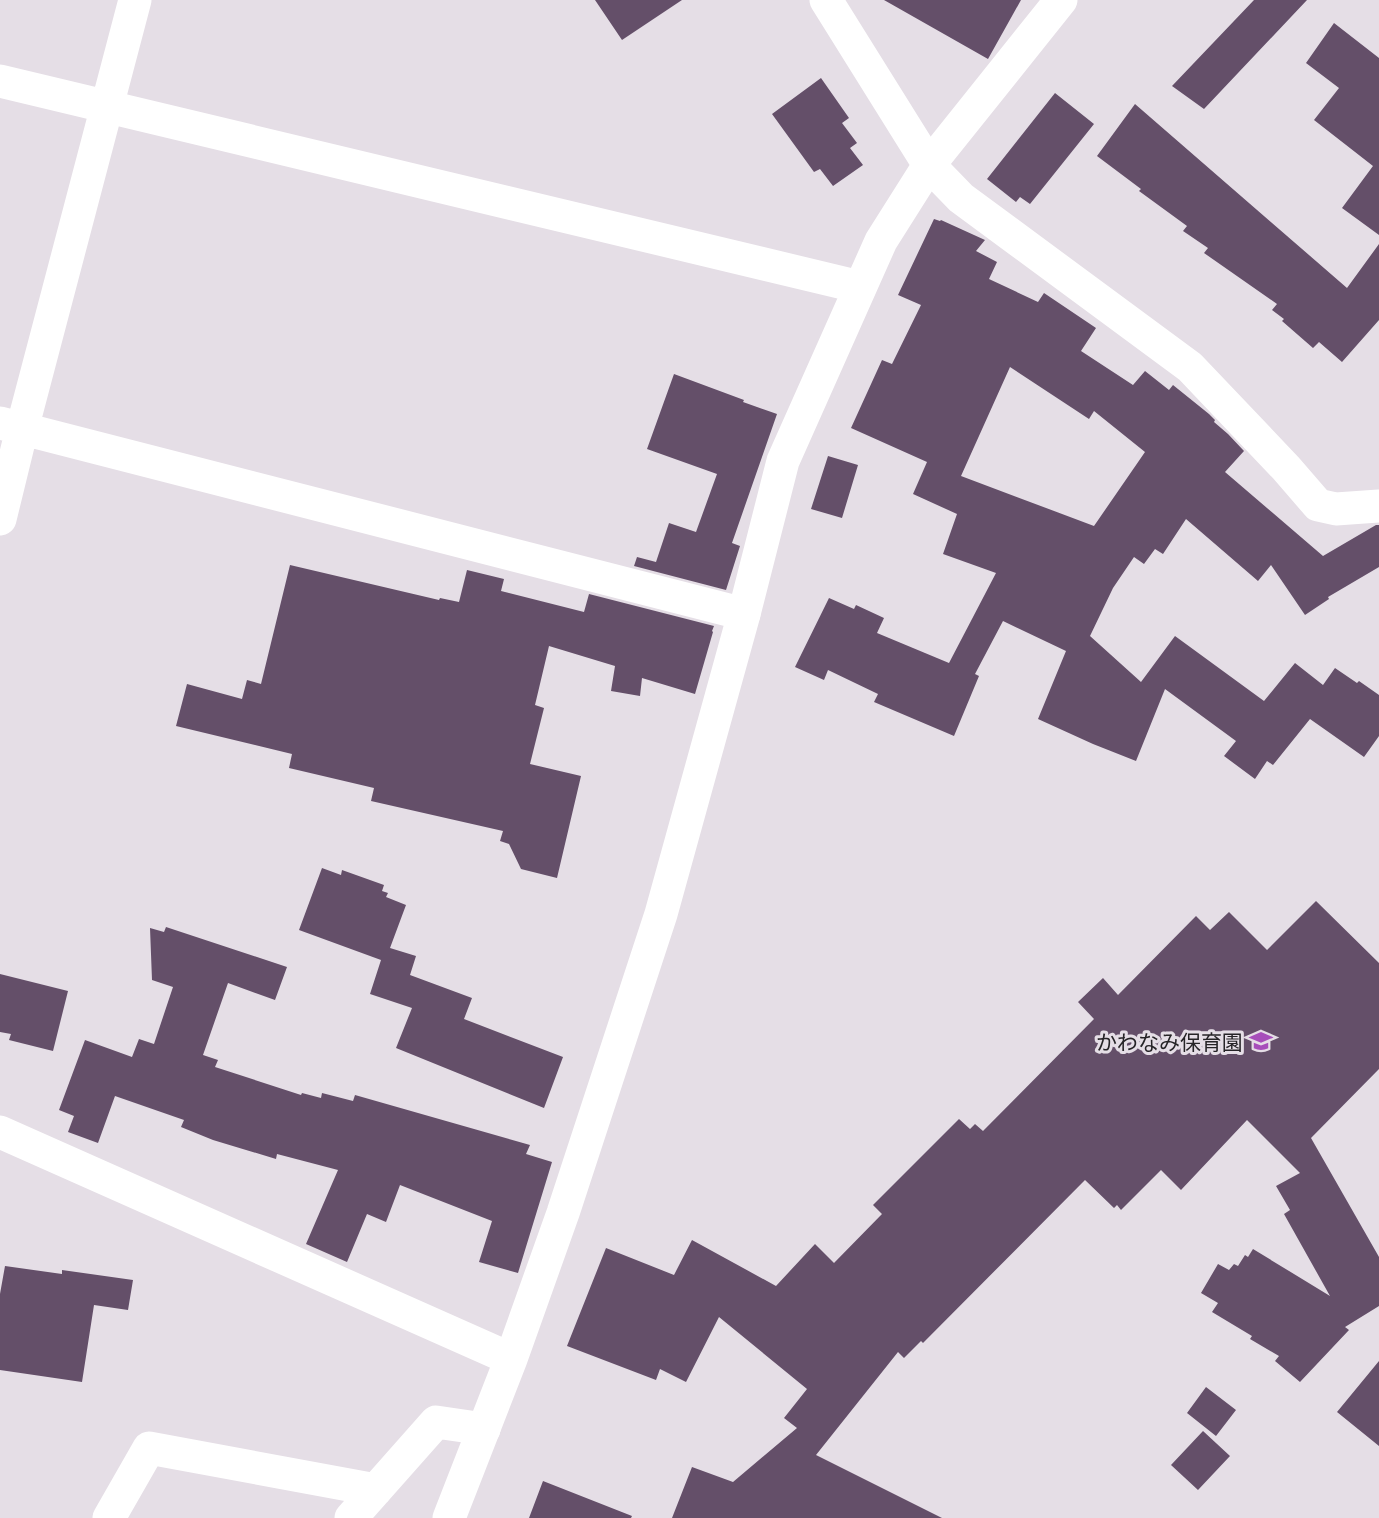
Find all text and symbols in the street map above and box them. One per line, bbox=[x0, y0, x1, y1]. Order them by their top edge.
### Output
school or university icon: かわなみ保育園 bbox=[1248, 1028, 1274, 1054]
place label: かわなみ保育園 bbox=[1096, 1029, 1243, 1054]

